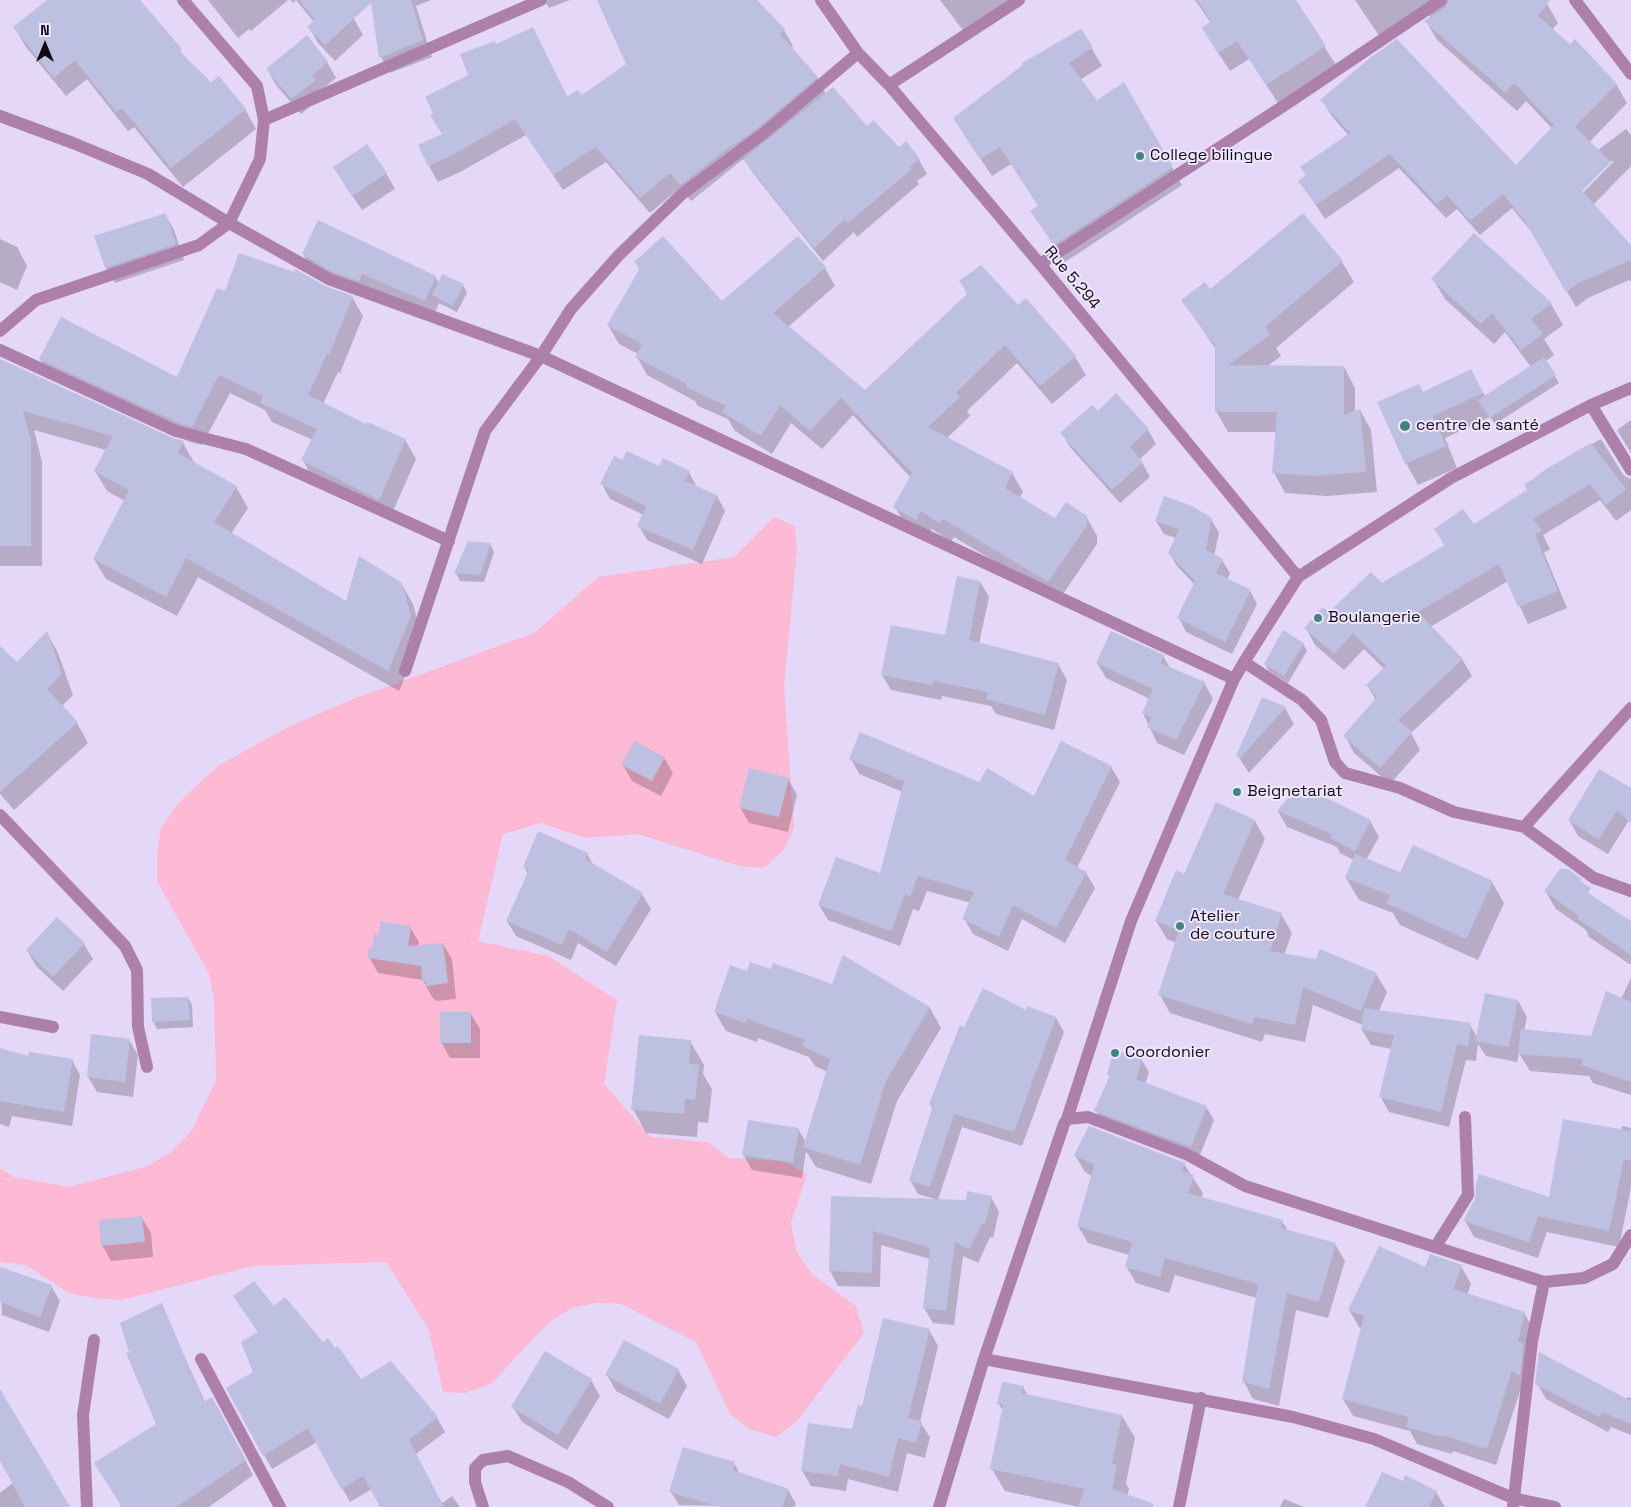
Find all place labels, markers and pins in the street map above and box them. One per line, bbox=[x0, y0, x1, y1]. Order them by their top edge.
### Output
place label: College bilingue bbox=[1150, 146, 1273, 166]
marker: College bilingue bbox=[1134, 150, 1146, 162]
place label: centre de santé bbox=[1416, 416, 1539, 436]
marker: centre de santé bbox=[1398, 419, 1412, 433]
place label: Boulangerie bbox=[1328, 608, 1420, 628]
marker: Boulangerie bbox=[1312, 612, 1324, 624]
place label: Beignetariat bbox=[1247, 782, 1343, 802]
marker: Beignetariat bbox=[1231, 786, 1243, 798]
place label: Atelier de couture bbox=[1190, 907, 1276, 945]
marker: Atelier de couture bbox=[1174, 920, 1186, 932]
place label: Coordonier bbox=[1125, 1043, 1210, 1063]
marker: Coordonier bbox=[1109, 1047, 1121, 1059]

